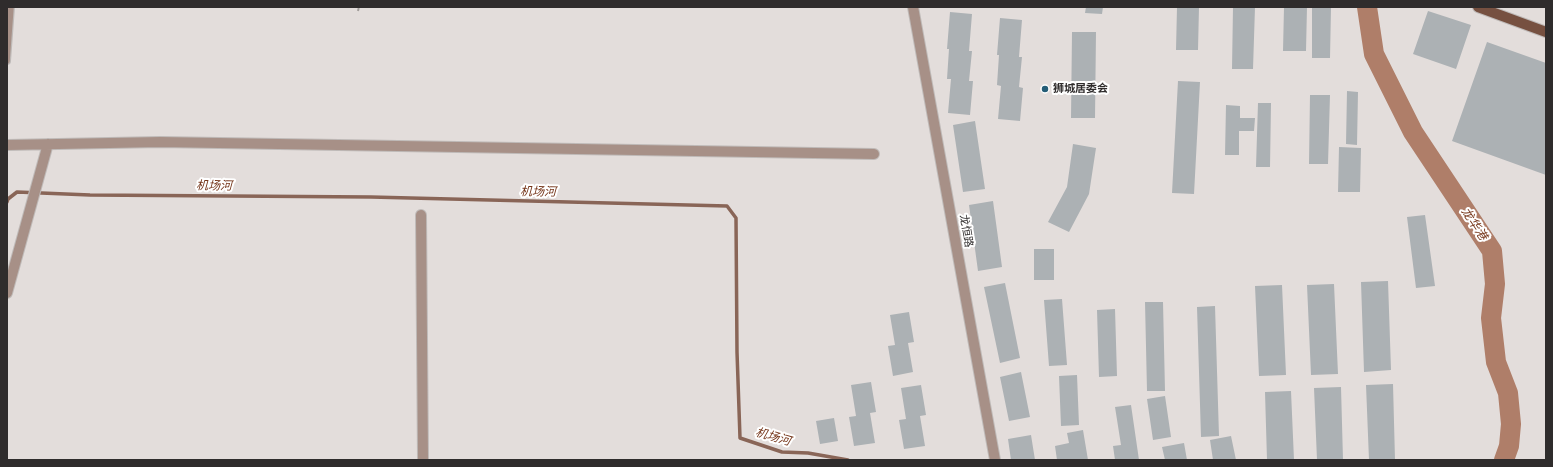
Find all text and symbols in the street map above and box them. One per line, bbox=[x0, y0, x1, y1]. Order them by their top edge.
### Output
place label: 狮城居委会 bbox=[1053, 82, 1108, 96]
marker: 狮城居委会 bbox=[1040, 84, 1050, 94]
water label: 机场河 bbox=[196, 178, 232, 194]
water label: 机场河 bbox=[520, 184, 556, 200]
water label: 龙华港 bbox=[1458, 205, 1490, 243]
street label: 龙恒路 bbox=[957, 214, 975, 248]
water label: 机场河 bbox=[754, 425, 792, 449]

